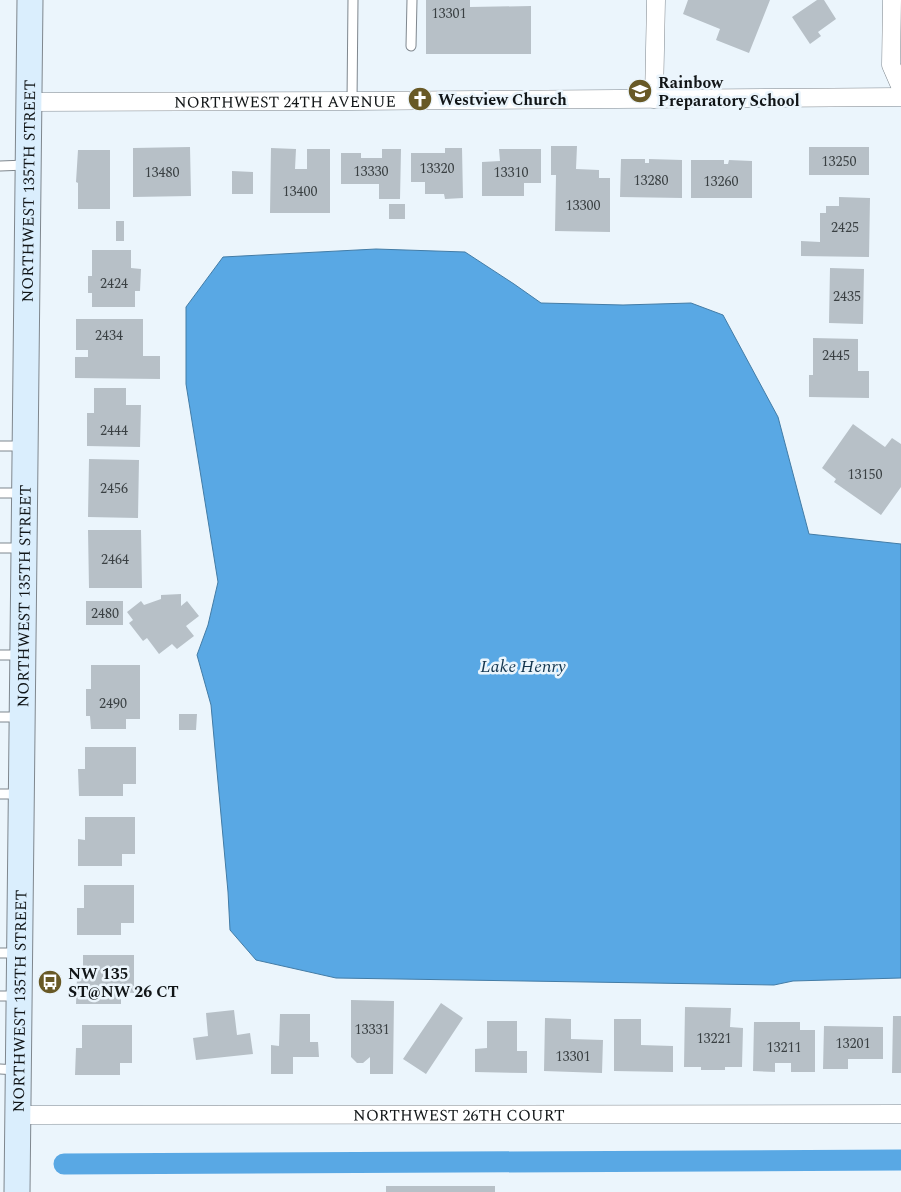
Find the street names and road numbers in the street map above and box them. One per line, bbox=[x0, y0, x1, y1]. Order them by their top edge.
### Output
street label: NORTHWEST 135TH STREET bbox=[16, 79, 42, 303]
street label: NORTHWEST 24TH AVENUE bbox=[174, 90, 396, 115]
street label: NORTHWEST 135TH STREET bbox=[11, 484, 38, 708]
street label: NORTHWEST 135TH STREET bbox=[7, 889, 33, 1113]
street label: NORTHWEST 26TH COURT bbox=[353, 1103, 565, 1128]

